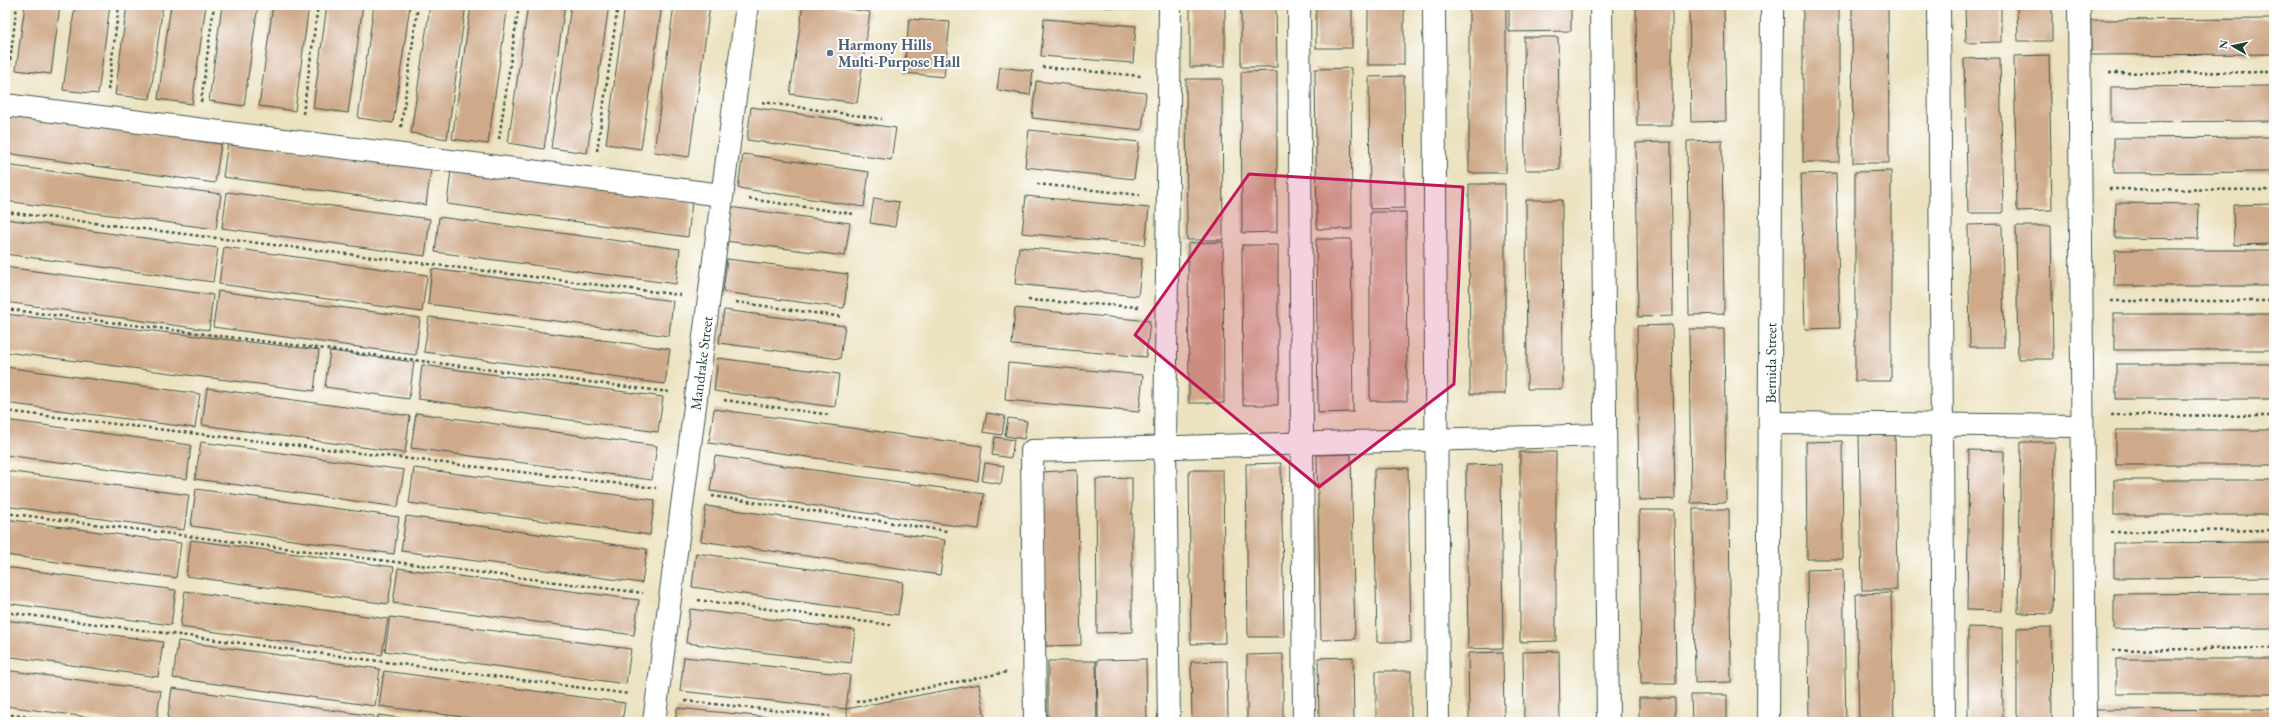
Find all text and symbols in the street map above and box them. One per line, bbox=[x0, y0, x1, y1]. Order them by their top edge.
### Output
north arrow bbox=[2213, 26, 2253, 66]
place label: Harmony Hills Multi-Purpose Hall bbox=[838, 35, 961, 71]
text: N bbox=[2216, 39, 2231, 50]
marker: Harmony Hills Multi-Purpose Hall bbox=[825, 48, 835, 58]
street label: Mandrake Street bbox=[685, 315, 716, 411]
street label: Bernida Street bbox=[1760, 322, 1780, 404]

